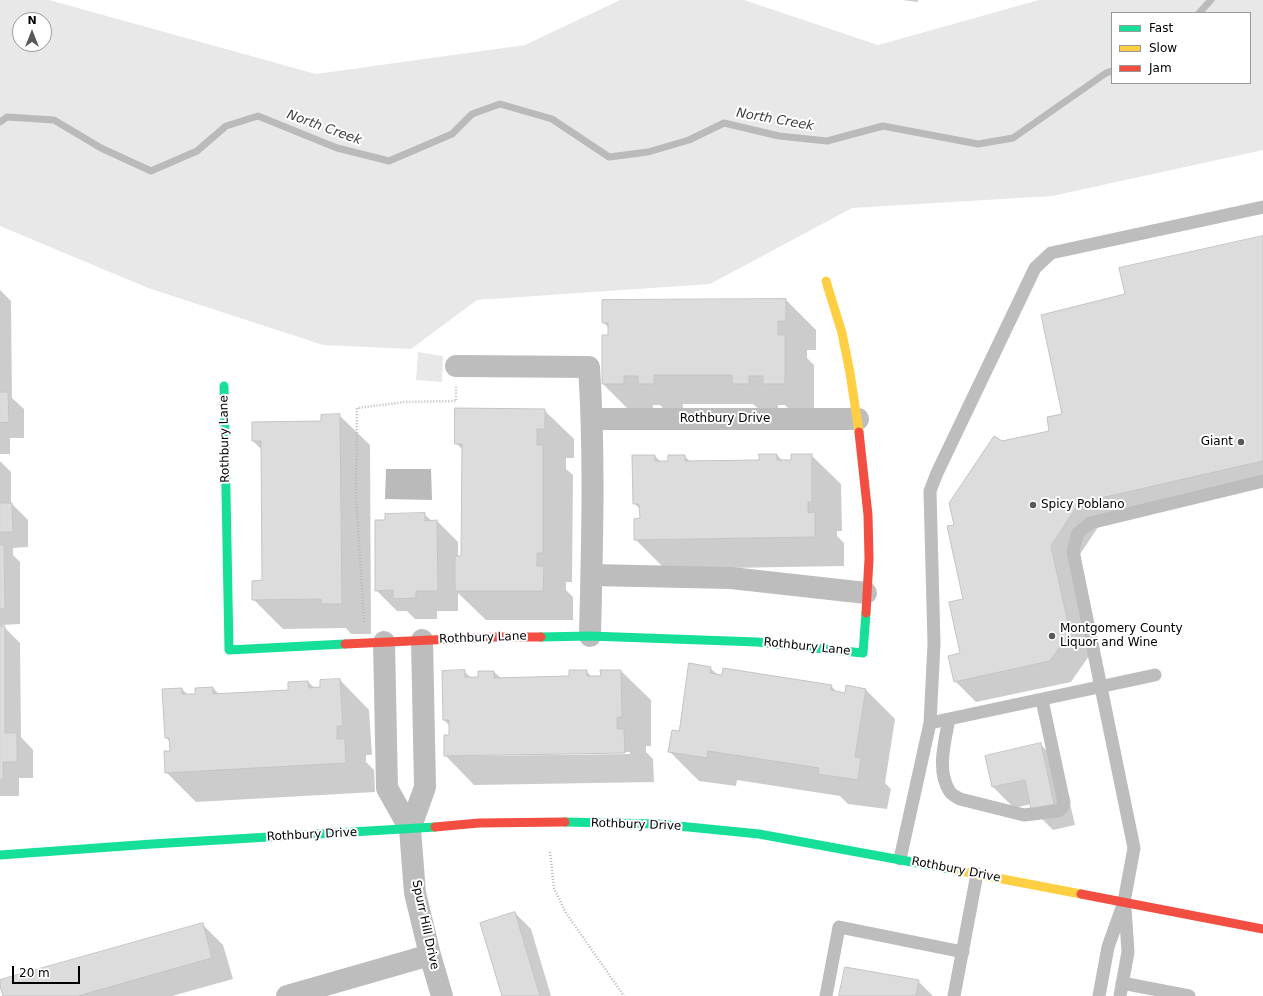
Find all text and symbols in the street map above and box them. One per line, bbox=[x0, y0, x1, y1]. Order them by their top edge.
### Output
north arrow bbox=[12, 12, 52, 52]
legend bbox=[1111, 12, 1251, 84]
text: N bbox=[27, 14, 37, 27]
text: Fast bbox=[1149, 21, 1173, 35]
text: Slow bbox=[1149, 41, 1177, 55]
text: Jam bbox=[1149, 61, 1172, 75]
water label: North Creek bbox=[735, 106, 815, 134]
water label: North Creek bbox=[284, 107, 364, 149]
street label: Rothbury Lane bbox=[217, 395, 233, 483]
street label: Rothbury Drive bbox=[680, 412, 770, 426]
place label: Giant bbox=[1201, 435, 1233, 449]
marker: Giant bbox=[1236, 437, 1246, 447]
place label: Spicy Poblano bbox=[1041, 498, 1124, 512]
marker: Spicy Poblano bbox=[1028, 500, 1038, 510]
place label: Montgomery County Liquor and Wine bbox=[1060, 622, 1183, 650]
street label: Rothbury Lane bbox=[439, 629, 527, 647]
marker: Montgomery County Liquor and Wine bbox=[1047, 631, 1057, 641]
street label: Rothbury Lane bbox=[763, 635, 851, 659]
street label: Rothbury Drive bbox=[591, 816, 681, 834]
street label: Rothbury Drive bbox=[266, 825, 358, 845]
street label: Rothbury Drive bbox=[910, 854, 1002, 886]
street label: Spurr Hill Drive bbox=[408, 879, 442, 971]
scale bar bbox=[14, 958, 82, 984]
text: 20 m bbox=[19, 966, 50, 980]

